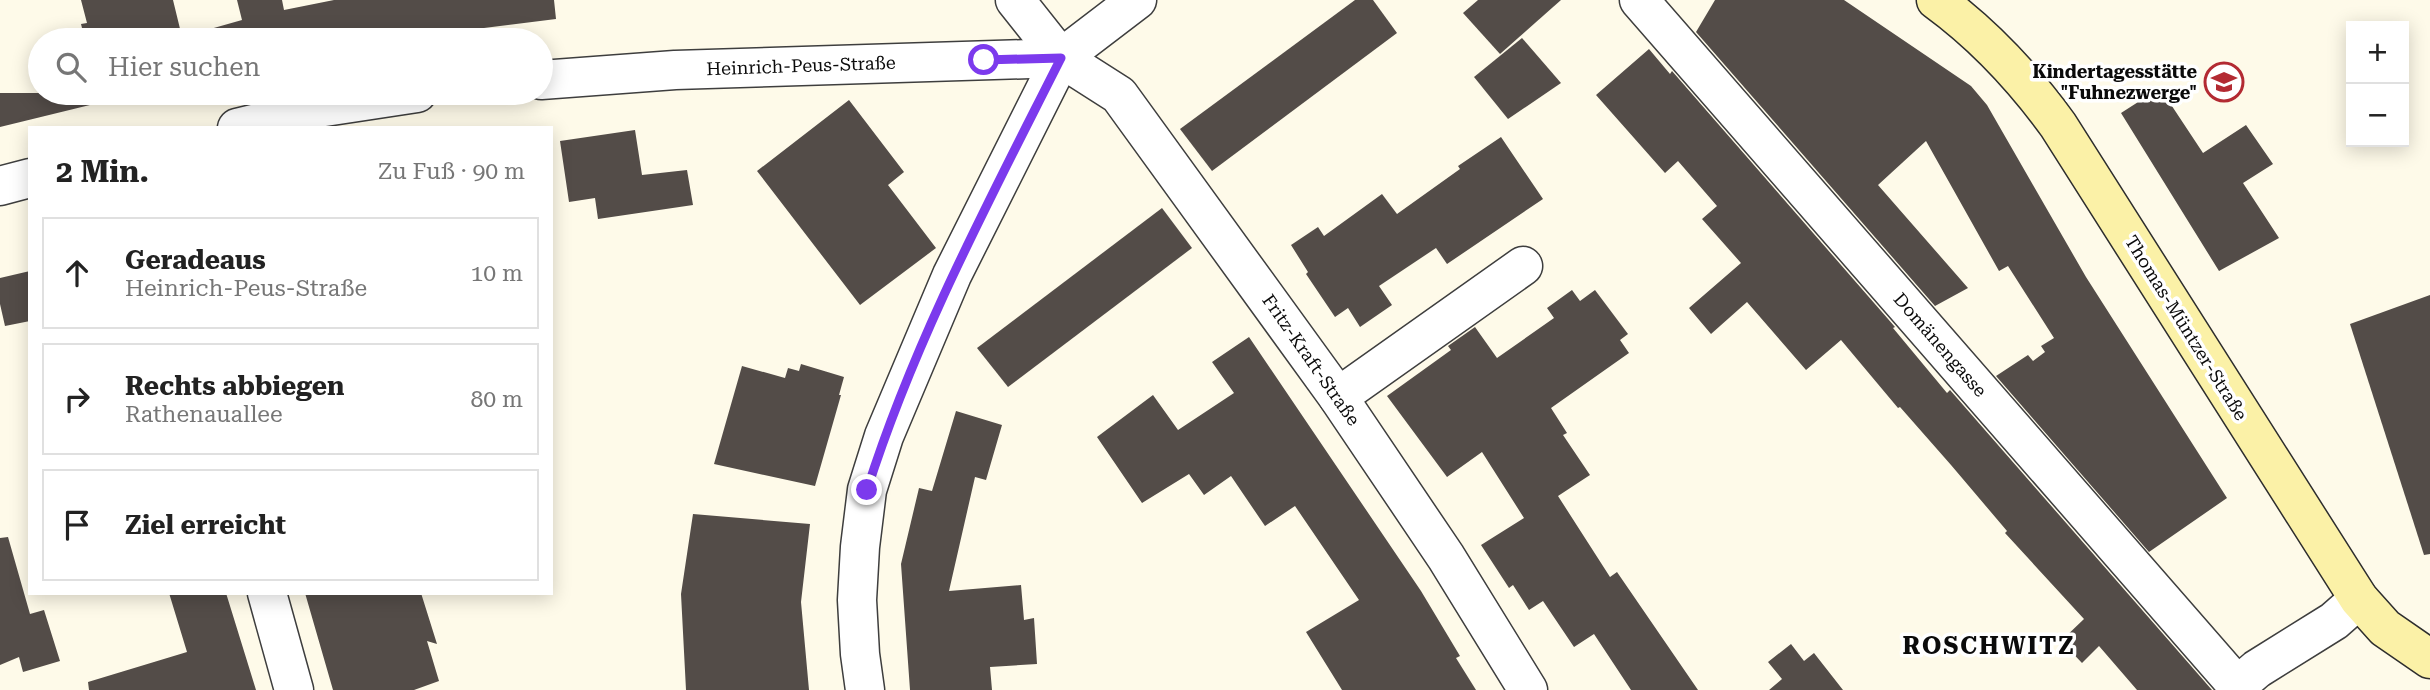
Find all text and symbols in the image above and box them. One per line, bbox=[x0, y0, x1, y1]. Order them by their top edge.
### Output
map controls bbox=[2346, 21, 2409, 147]
button: + bbox=[2346, 21, 2409, 84]
search box bbox=[28, 28, 553, 105]
route start bbox=[968, 44, 999, 75]
icon: search bbox=[52, 48, 90, 86]
text: Hier suchen bbox=[108, 52, 260, 82]
street label: Heinrich-Peus-Straße bbox=[706, 52, 896, 79]
place label: Kindertagesstätte "Fuhnezwerge" bbox=[2032, 61, 2197, 103]
school or university icon: Kindertagesstätte "Fuhnezwerge" bbox=[2203, 61, 2245, 103]
button: − bbox=[2346, 84, 2409, 147]
text: 2 Min. bbox=[56, 154, 149, 189]
text: Zu Fuß · 90 m bbox=[378, 158, 525, 185]
street label: Thomas-Müntzer-Straße bbox=[2121, 231, 2252, 424]
text: Geradeaus bbox=[125, 245, 266, 275]
icon: ahead bbox=[58, 254, 96, 292]
text: 10 m bbox=[470, 260, 523, 287]
text: Heinrich-Peus-Straße bbox=[125, 275, 367, 302]
street label: Domänengasse bbox=[1890, 288, 1991, 401]
street label: Fritz-Kraft-Straße bbox=[1258, 290, 1365, 429]
text: Rechts abbiegen bbox=[125, 371, 344, 401]
icon: right bbox=[58, 380, 96, 418]
text: 80 m bbox=[470, 386, 523, 413]
text: Rathenauallee bbox=[125, 401, 283, 428]
route end bbox=[851, 474, 882, 505]
icon: arrive bbox=[58, 506, 96, 544]
text: Ziel erreicht bbox=[125, 510, 286, 540]
district label: ROSCHWITZ bbox=[1902, 632, 2076, 660]

